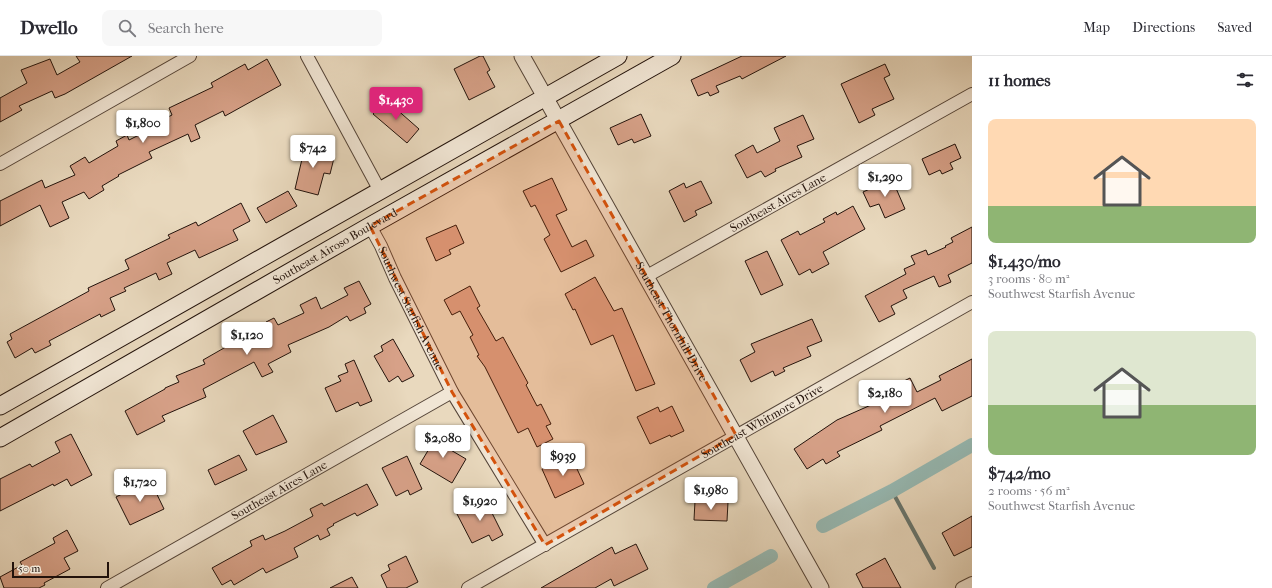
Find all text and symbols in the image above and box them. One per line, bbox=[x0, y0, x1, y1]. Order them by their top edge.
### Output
search box bbox=[102, 10, 382, 46]
text: Dwello bbox=[20, 17, 78, 39]
icon: search bbox=[116, 17, 138, 39]
text: Search here bbox=[148, 19, 224, 37]
text: Map bbox=[1083, 19, 1110, 36]
text: Directions bbox=[1132, 19, 1195, 36]
text: Saved bbox=[1217, 19, 1252, 36]
icon: filters bbox=[1234, 69, 1256, 91]
text: 11 homes bbox=[988, 70, 1051, 90]
pin: $1,430 bbox=[363, 87, 429, 121]
text: $1,430 bbox=[378, 92, 414, 107]
pin: $1,800 bbox=[110, 110, 176, 144]
text: $1,800 bbox=[125, 115, 161, 130]
pin: $742 bbox=[289, 135, 337, 169]
text: $742 bbox=[299, 140, 327, 155]
icon: home bbox=[1086, 145, 1158, 217]
pin: $1,290 bbox=[852, 164, 918, 198]
text: $1,290 bbox=[867, 169, 903, 184]
street label: Southeast Aires Lane bbox=[727, 170, 828, 235]
street label: Southeast Airoso Boulevard bbox=[270, 205, 400, 287]
street label: Southwest Starfish Avenue bbox=[375, 244, 447, 373]
text: $1,430/mo bbox=[988, 251, 1061, 271]
street label: Southeast Thornhill Drive bbox=[632, 260, 711, 384]
text: 3 rooms · 80 m² bbox=[988, 271, 1069, 286]
text: Southwest Starfish Avenue bbox=[988, 286, 1135, 301]
pin: $1,120 bbox=[214, 322, 280, 356]
text: $1,120 bbox=[231, 327, 263, 342]
icon: home bbox=[1086, 357, 1158, 429]
pin: $2,180 bbox=[852, 380, 918, 414]
street label: Southeast Whitmore Drive bbox=[699, 381, 825, 461]
text: $2,180 bbox=[868, 385, 902, 400]
pin: $2,080 bbox=[410, 425, 476, 459]
text: $2,080 bbox=[424, 430, 462, 445]
pin: $939 bbox=[539, 443, 587, 477]
text: $939 bbox=[550, 448, 576, 463]
street label: Southeast Aires Lane bbox=[229, 457, 330, 523]
text: $742/mo bbox=[988, 463, 1051, 483]
pin: $1,720 bbox=[107, 469, 173, 503]
text: $1,720 bbox=[123, 474, 157, 489]
pin: $1,980 bbox=[678, 477, 744, 511]
text: $1,980 bbox=[694, 482, 728, 497]
text: 2 rooms · 56 m² bbox=[988, 483, 1070, 498]
pin: $1,920 bbox=[447, 488, 513, 522]
text: $1,920 bbox=[463, 493, 497, 508]
text: Southwest Starfish Avenue bbox=[988, 498, 1135, 513]
scale bar bbox=[12, 560, 109, 579]
text: 50 m bbox=[18, 562, 40, 575]

